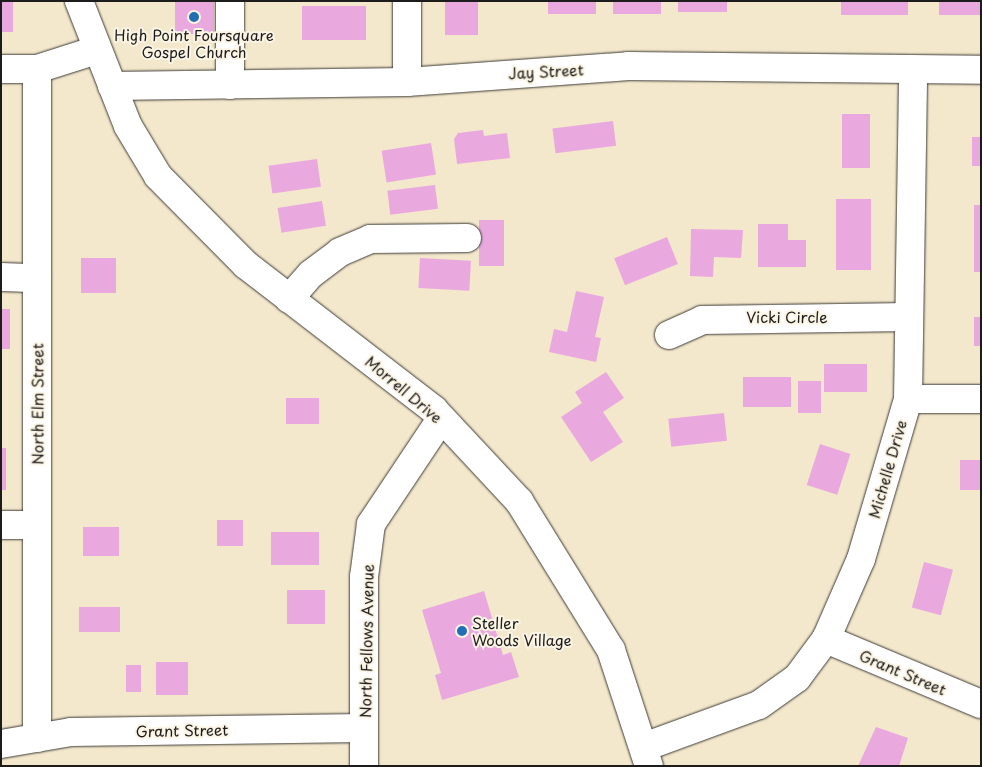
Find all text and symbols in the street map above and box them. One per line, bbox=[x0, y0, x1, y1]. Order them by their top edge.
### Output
marker: High Point Foursquare Gospel Church bbox=[188, 11, 200, 23]
place label: High Point Foursquare Gospel Church bbox=[113, 25, 275, 60]
street label: Jay Street bbox=[507, 60, 585, 82]
street label: Vicki Circle bbox=[746, 308, 828, 326]
street label: North Elm Street bbox=[28, 343, 46, 465]
street label: Morrell Drive bbox=[362, 351, 446, 427]
street label: Michelle Drive bbox=[864, 418, 910, 520]
street label: North Fellows Avenue bbox=[356, 564, 376, 718]
place label: Steller Woods Village bbox=[472, 613, 572, 648]
marker: Steller Woods Village bbox=[456, 625, 468, 637]
street label: Grant Street bbox=[857, 646, 949, 698]
street label: Grant Street bbox=[136, 720, 228, 740]

